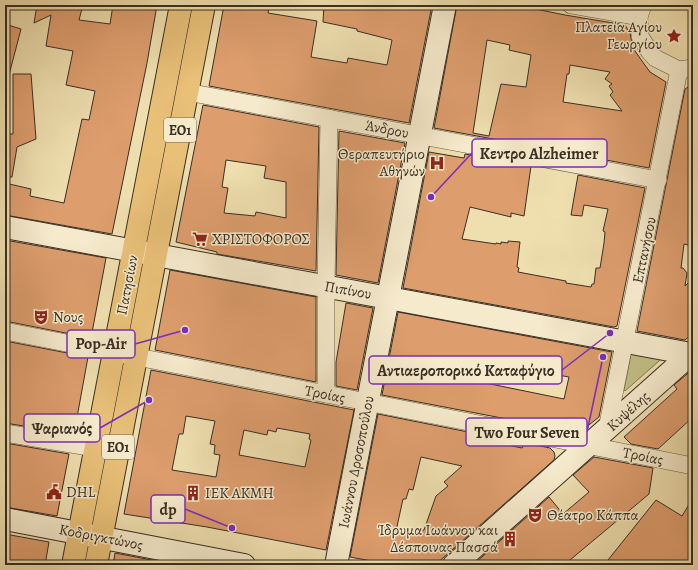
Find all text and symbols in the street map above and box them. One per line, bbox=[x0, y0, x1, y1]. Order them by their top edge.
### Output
place label: Πλατεία Αγίου Γεωργίου bbox=[575, 17, 662, 54]
place icon: Πλατεία Αγίου Γεωργίου bbox=[665, 27, 683, 45]
street label: Άνδρου bbox=[363, 115, 411, 143]
road number: ΕΟ1 bbox=[164, 118, 196, 142]
callout: Κεντρο Alzheimer bbox=[472, 139, 607, 167]
text: Κεντρο Alzheimer bbox=[480, 143, 599, 165]
place label: Θεραπευτήριο Αθηνών bbox=[338, 144, 425, 181]
hospital icon: Θεραπευτήριο Αθηνών bbox=[428, 154, 446, 172]
street label: Επτανήσου bbox=[627, 215, 661, 285]
place label: ΧΡΙΣΤΟΦΟΡΟΣ bbox=[212, 229, 310, 249]
supermarket icon: ΧΡΙΣΤΟΦΟΡΟΣ bbox=[191, 230, 209, 248]
street label: Πατησίων bbox=[111, 253, 143, 317]
street label: Πιπίνου bbox=[323, 276, 373, 304]
place label: Νους bbox=[53, 307, 83, 327]
theatre icon: Νους bbox=[32, 308, 50, 326]
callout: Pop-Air bbox=[67, 330, 135, 358]
text: Pop-Air bbox=[75, 333, 127, 355]
callout: Αντιαεροπορικό Καταφύγιο bbox=[369, 356, 562, 384]
text: Αντιαεροπορικό Καταφύγιο bbox=[376, 360, 555, 382]
street label: Τροίας bbox=[303, 380, 347, 408]
street label: Κυψέλης bbox=[602, 386, 654, 436]
street label: Ιωάννου Δροσοπούλου bbox=[333, 394, 379, 530]
callout: Ψαριανός bbox=[24, 414, 100, 442]
text: Ψαριανός bbox=[32, 418, 93, 440]
callout: Two Four Seven bbox=[466, 418, 587, 446]
text: Two Four Seven bbox=[475, 422, 579, 444]
road number: ΕΟ1 bbox=[102, 435, 134, 459]
street label: Τροίας bbox=[621, 442, 665, 470]
place label: DHL bbox=[66, 482, 96, 502]
public building icon: DHL bbox=[45, 483, 63, 501]
place label: ΙΕΚ ΑΚΜΗ bbox=[205, 483, 274, 503]
building icon: ΙΕΚ ΑΚΜΗ bbox=[184, 484, 202, 502]
callout: dp bbox=[151, 495, 185, 523]
text: dp bbox=[159, 499, 177, 521]
place label: Θέατρο Κάππα bbox=[547, 505, 639, 525]
theatre icon: Θέατρο Κάππα bbox=[526, 506, 544, 524]
street label: Κοδριγκτώνος bbox=[57, 519, 145, 555]
place label: Ίδρυμα Ιωάννου και Δέσποινας Πασσά bbox=[378, 520, 498, 557]
building icon: Ίδρυμα Ιωάννου και Δέσποινας Πασσά bbox=[501, 530, 519, 548]

